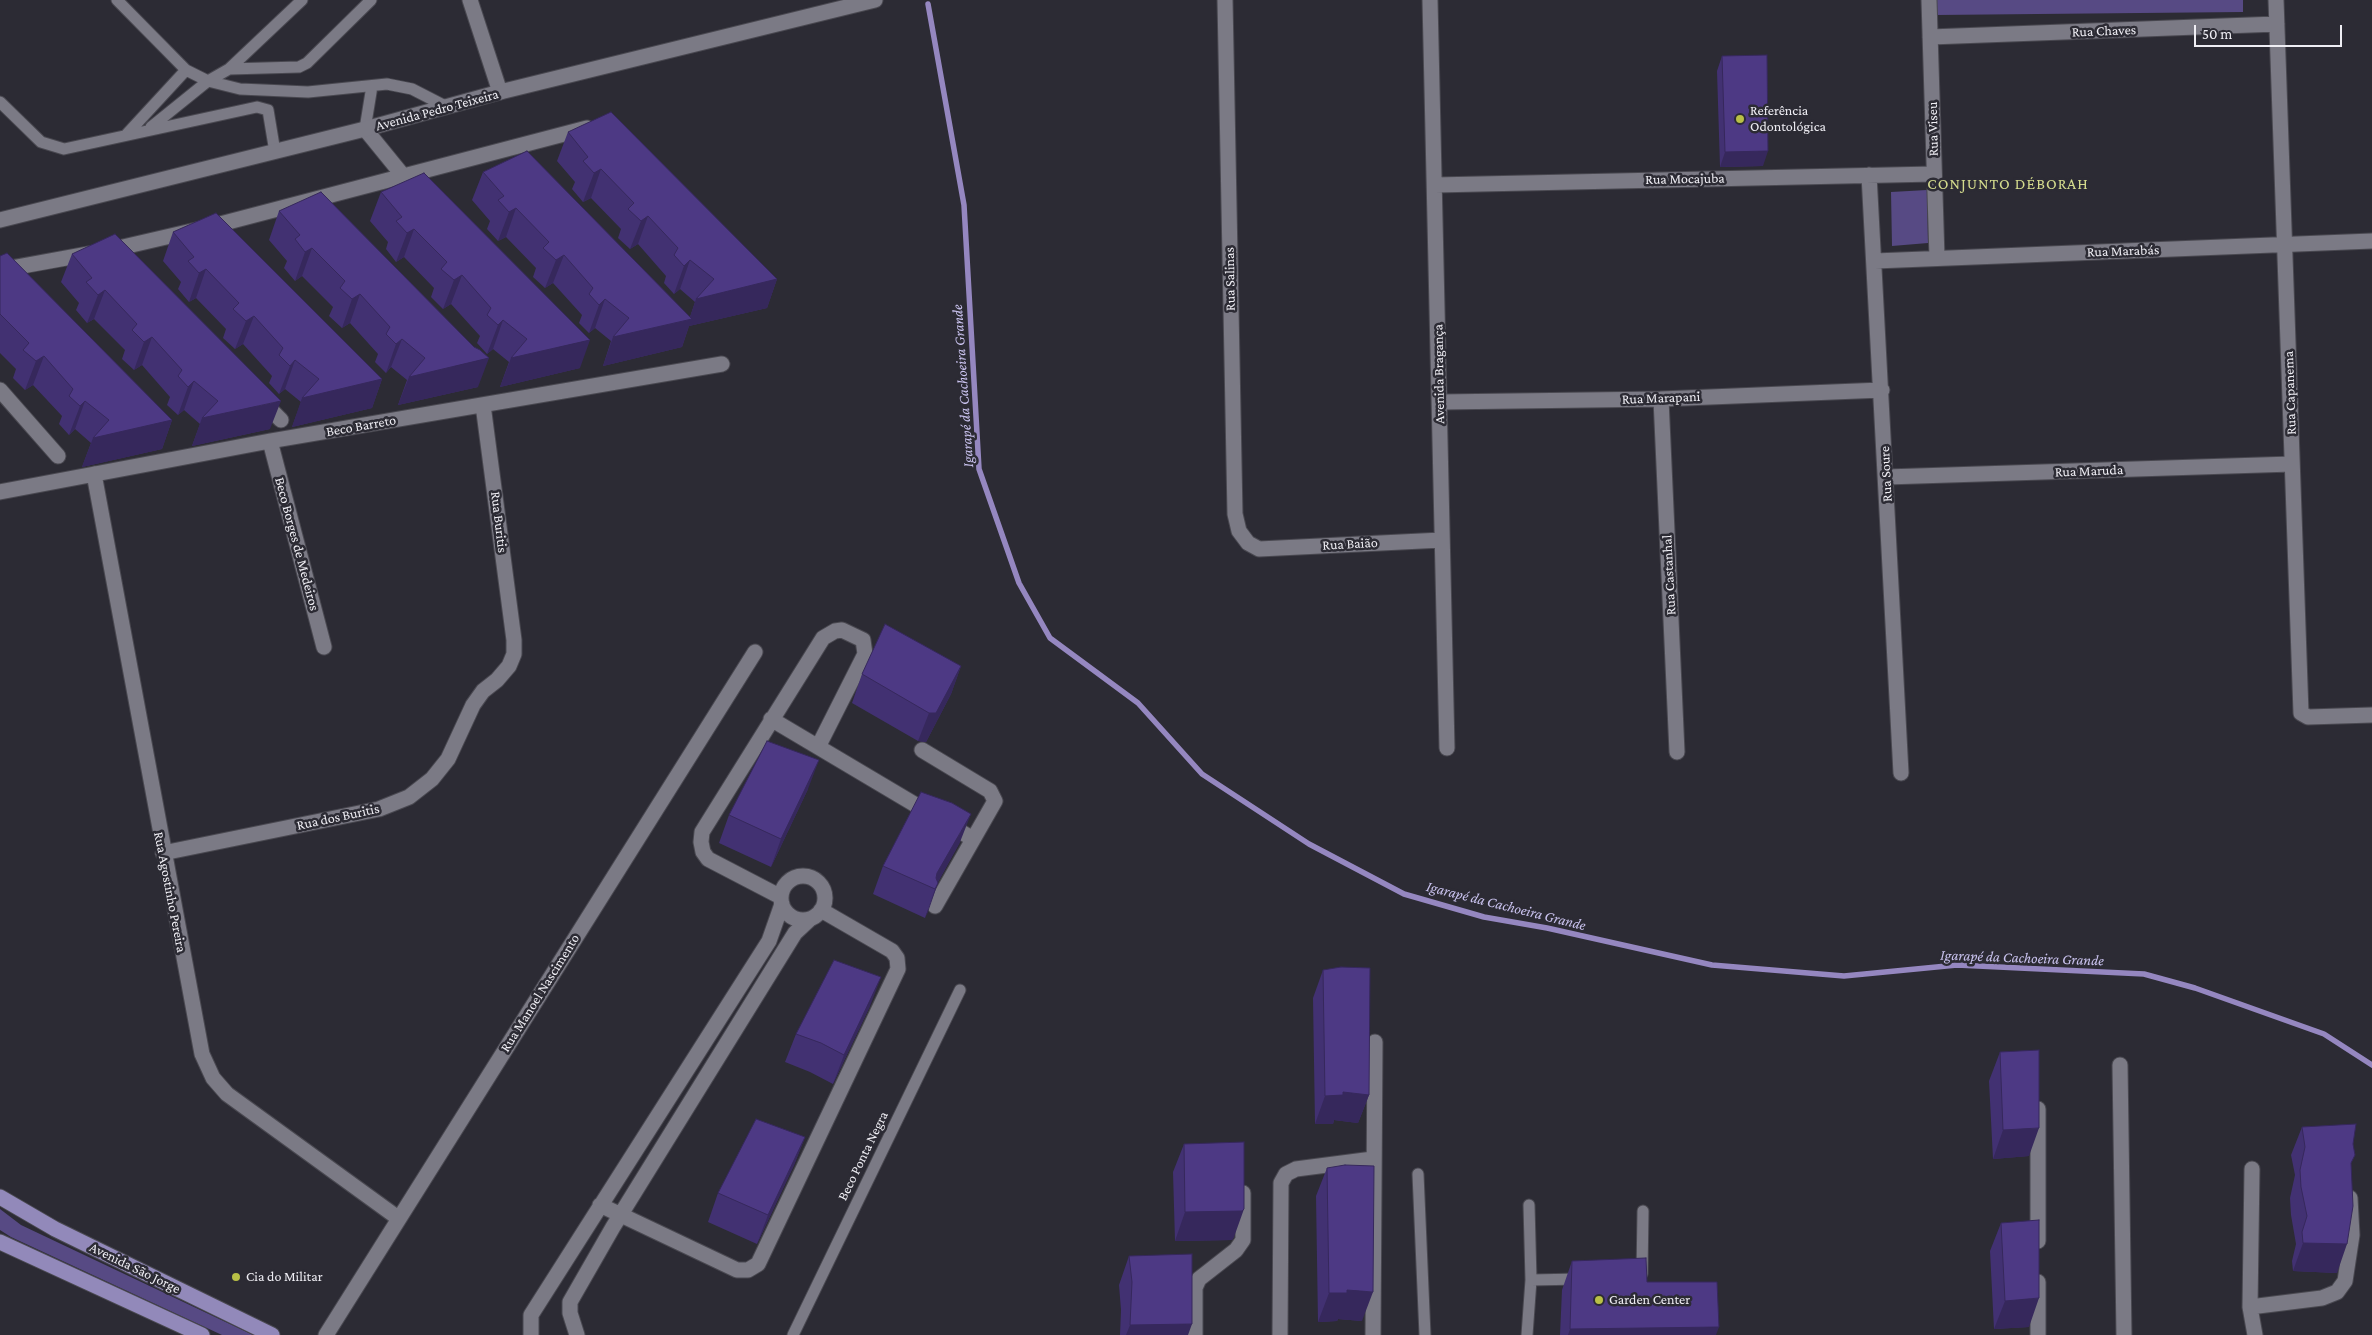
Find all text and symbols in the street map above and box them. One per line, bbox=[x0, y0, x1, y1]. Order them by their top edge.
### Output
scale bar bbox=[2197, 15, 2344, 47]
street label: Rua Chaves bbox=[2072, 21, 2136, 41]
text: 50 m bbox=[2202, 26, 2232, 42]
street label: Avenida Pedro Teixeira bbox=[374, 86, 500, 134]
street label: Rua Viseu bbox=[1924, 102, 1942, 156]
place label: Referência Odontológica bbox=[1750, 103, 1826, 136]
marker: Referência Odontológica bbox=[1734, 113, 1746, 125]
street label: Rua Mocajuba bbox=[1645, 170, 1725, 188]
district label: CONJUNTO DÉBORAH bbox=[1925, 174, 2091, 194]
street label: Rua Marabás bbox=[2086, 241, 2160, 261]
street label: Rua Salinas bbox=[1221, 247, 1239, 311]
water label: Igarapé da Cachoeira Grande bbox=[948, 304, 978, 468]
street label: Avenida Bragança bbox=[1430, 324, 1448, 424]
street label: Rua Capanema bbox=[2280, 351, 2300, 435]
street label: Rua Marapani bbox=[1622, 388, 1700, 408]
street label: Beco Barreto bbox=[325, 412, 397, 440]
street label: Rua Soure bbox=[1876, 446, 1896, 502]
street label: Rua Maruda bbox=[2054, 461, 2124, 481]
street label: Beco Borges de Medeiros bbox=[271, 475, 323, 613]
street label: Rua Buritis bbox=[487, 490, 511, 554]
street label: Rua Baião bbox=[1322, 534, 1378, 554]
street label: Rua Castanhal bbox=[1659, 534, 1679, 616]
street label: Rua dos Buritis bbox=[295, 800, 381, 834]
street label: Rua Agostinho Pereira bbox=[150, 830, 190, 954]
water label: Igarapé da Cachoeira Grande bbox=[1424, 877, 1588, 935]
street label: Rua Manoel Nascimento bbox=[497, 931, 583, 1055]
water label: Igarapé da Cachoeira Grande bbox=[1940, 946, 2104, 970]
street label: Beco Ponta Negra bbox=[834, 1109, 892, 1203]
street label: Avenida São Jorge bbox=[87, 1239, 183, 1297]
place label: Cia do Militar bbox=[246, 1269, 323, 1285]
marker: Cia do Militar bbox=[230, 1271, 242, 1283]
place label: Garden Center bbox=[1609, 1292, 1690, 1308]
marker: Garden Center bbox=[1593, 1294, 1605, 1306]

